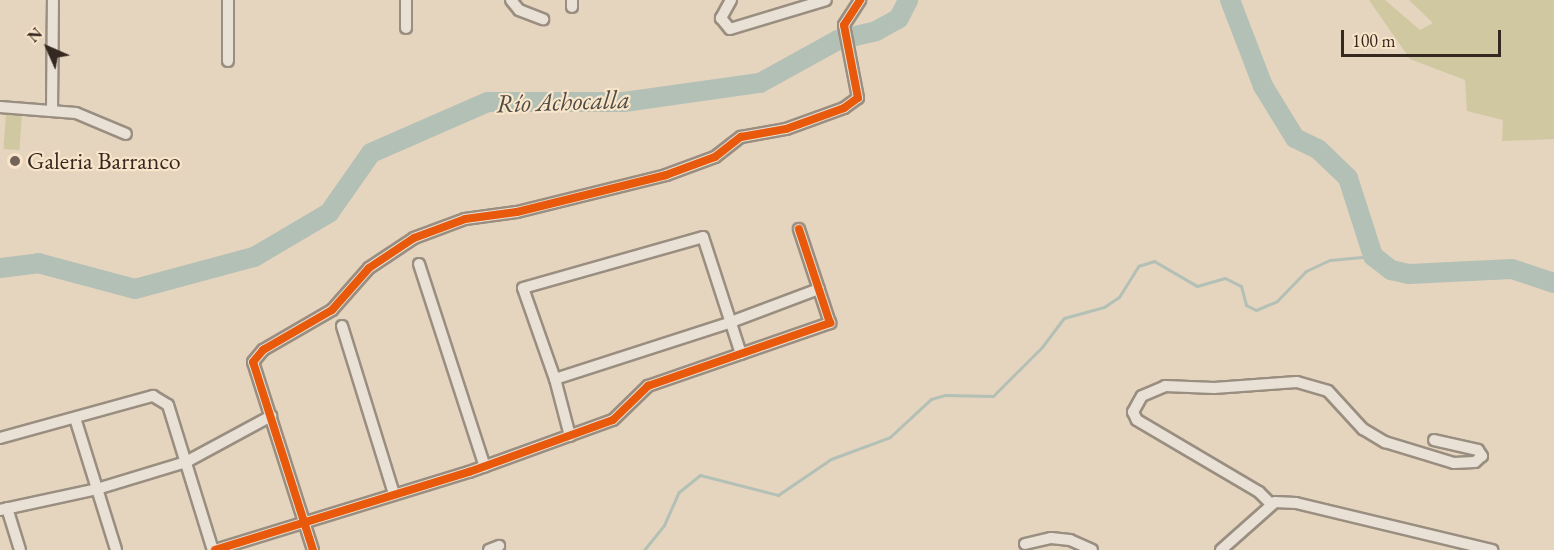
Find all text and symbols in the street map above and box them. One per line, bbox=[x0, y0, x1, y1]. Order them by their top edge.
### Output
north arrow bbox=[18, 18, 78, 78]
scale bar bbox=[1344, 18, 1504, 56]
text: N bbox=[23, 23, 47, 47]
text: 100 m bbox=[1352, 29, 1396, 52]
water label: Río Achocalla bbox=[495, 84, 631, 120]
place label: Galeria Barranco bbox=[27, 147, 181, 175]
marker: Galeria Barranco bbox=[8, 154, 22, 168]

